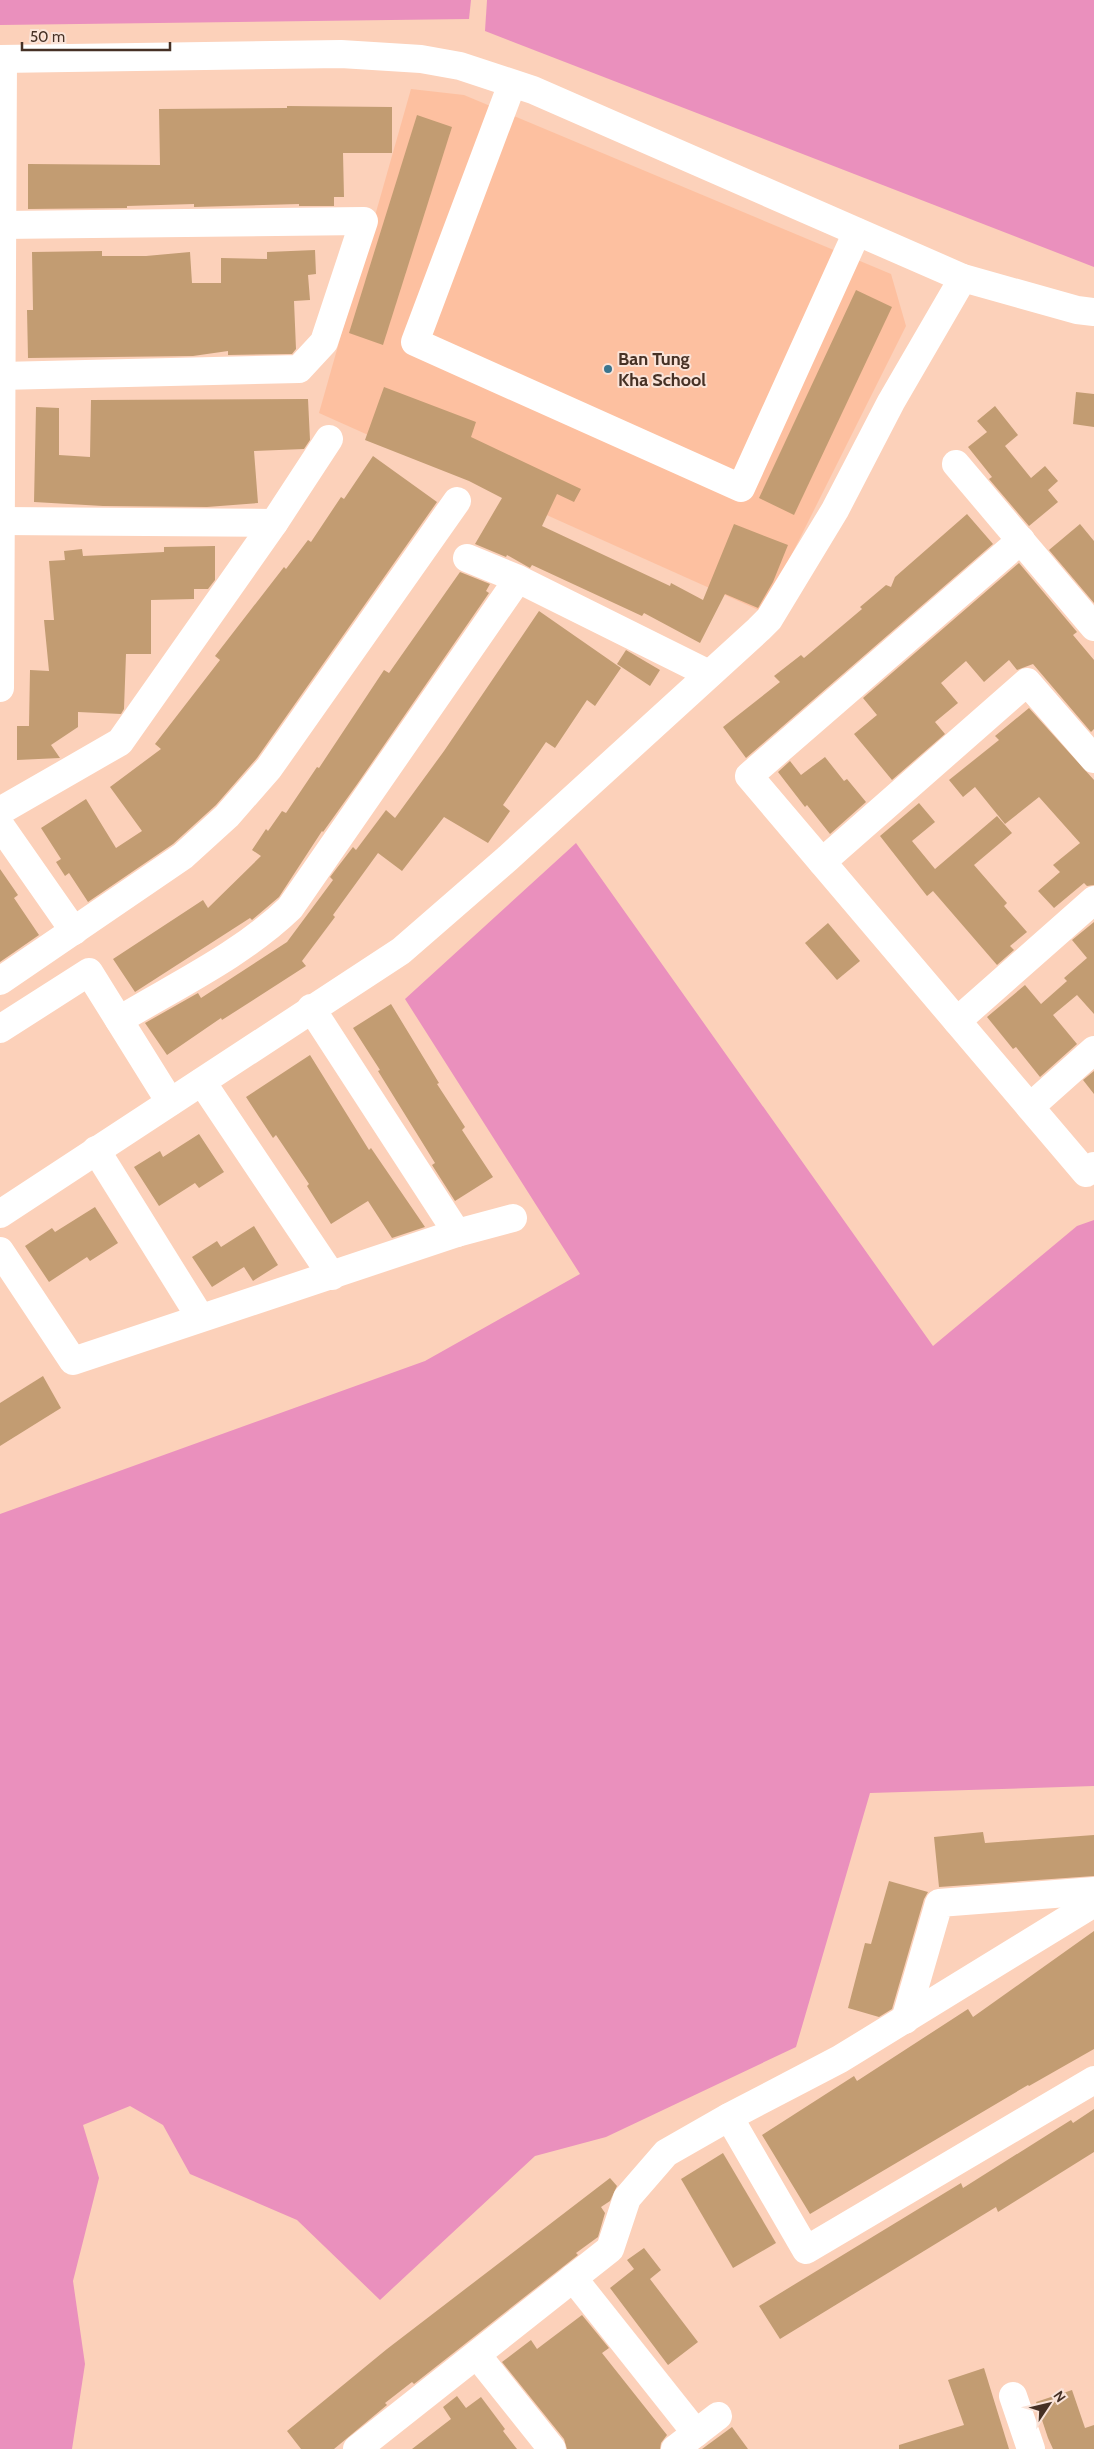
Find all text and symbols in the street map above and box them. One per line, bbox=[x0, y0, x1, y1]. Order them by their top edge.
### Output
scale bar bbox=[22, 20, 170, 52]
text: 50 m bbox=[30, 28, 65, 46]
place label: Ban Tung Kha School bbox=[618, 348, 706, 391]
marker: Ban Tung Kha School bbox=[602, 363, 614, 375]
north arrow bbox=[1024, 2379, 1074, 2429]
text: N bbox=[1049, 2387, 1070, 2406]

